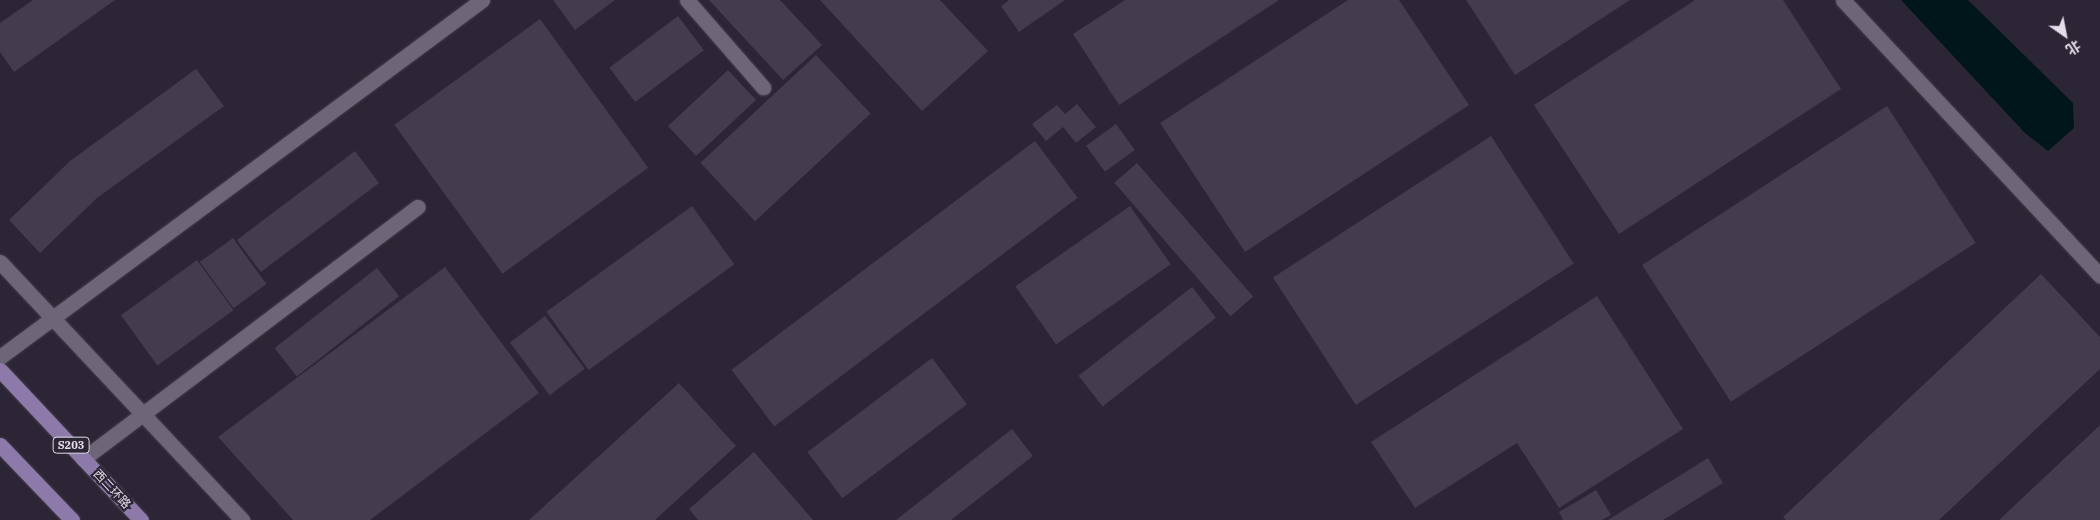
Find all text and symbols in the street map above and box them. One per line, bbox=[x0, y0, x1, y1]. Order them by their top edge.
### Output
north arrow bbox=[2040, 10, 2090, 60]
text: 北 bbox=[2062, 36, 2084, 59]
road number: S203 bbox=[52, 436, 90, 454]
street label: 西二环路 bbox=[90, 467, 134, 511]

